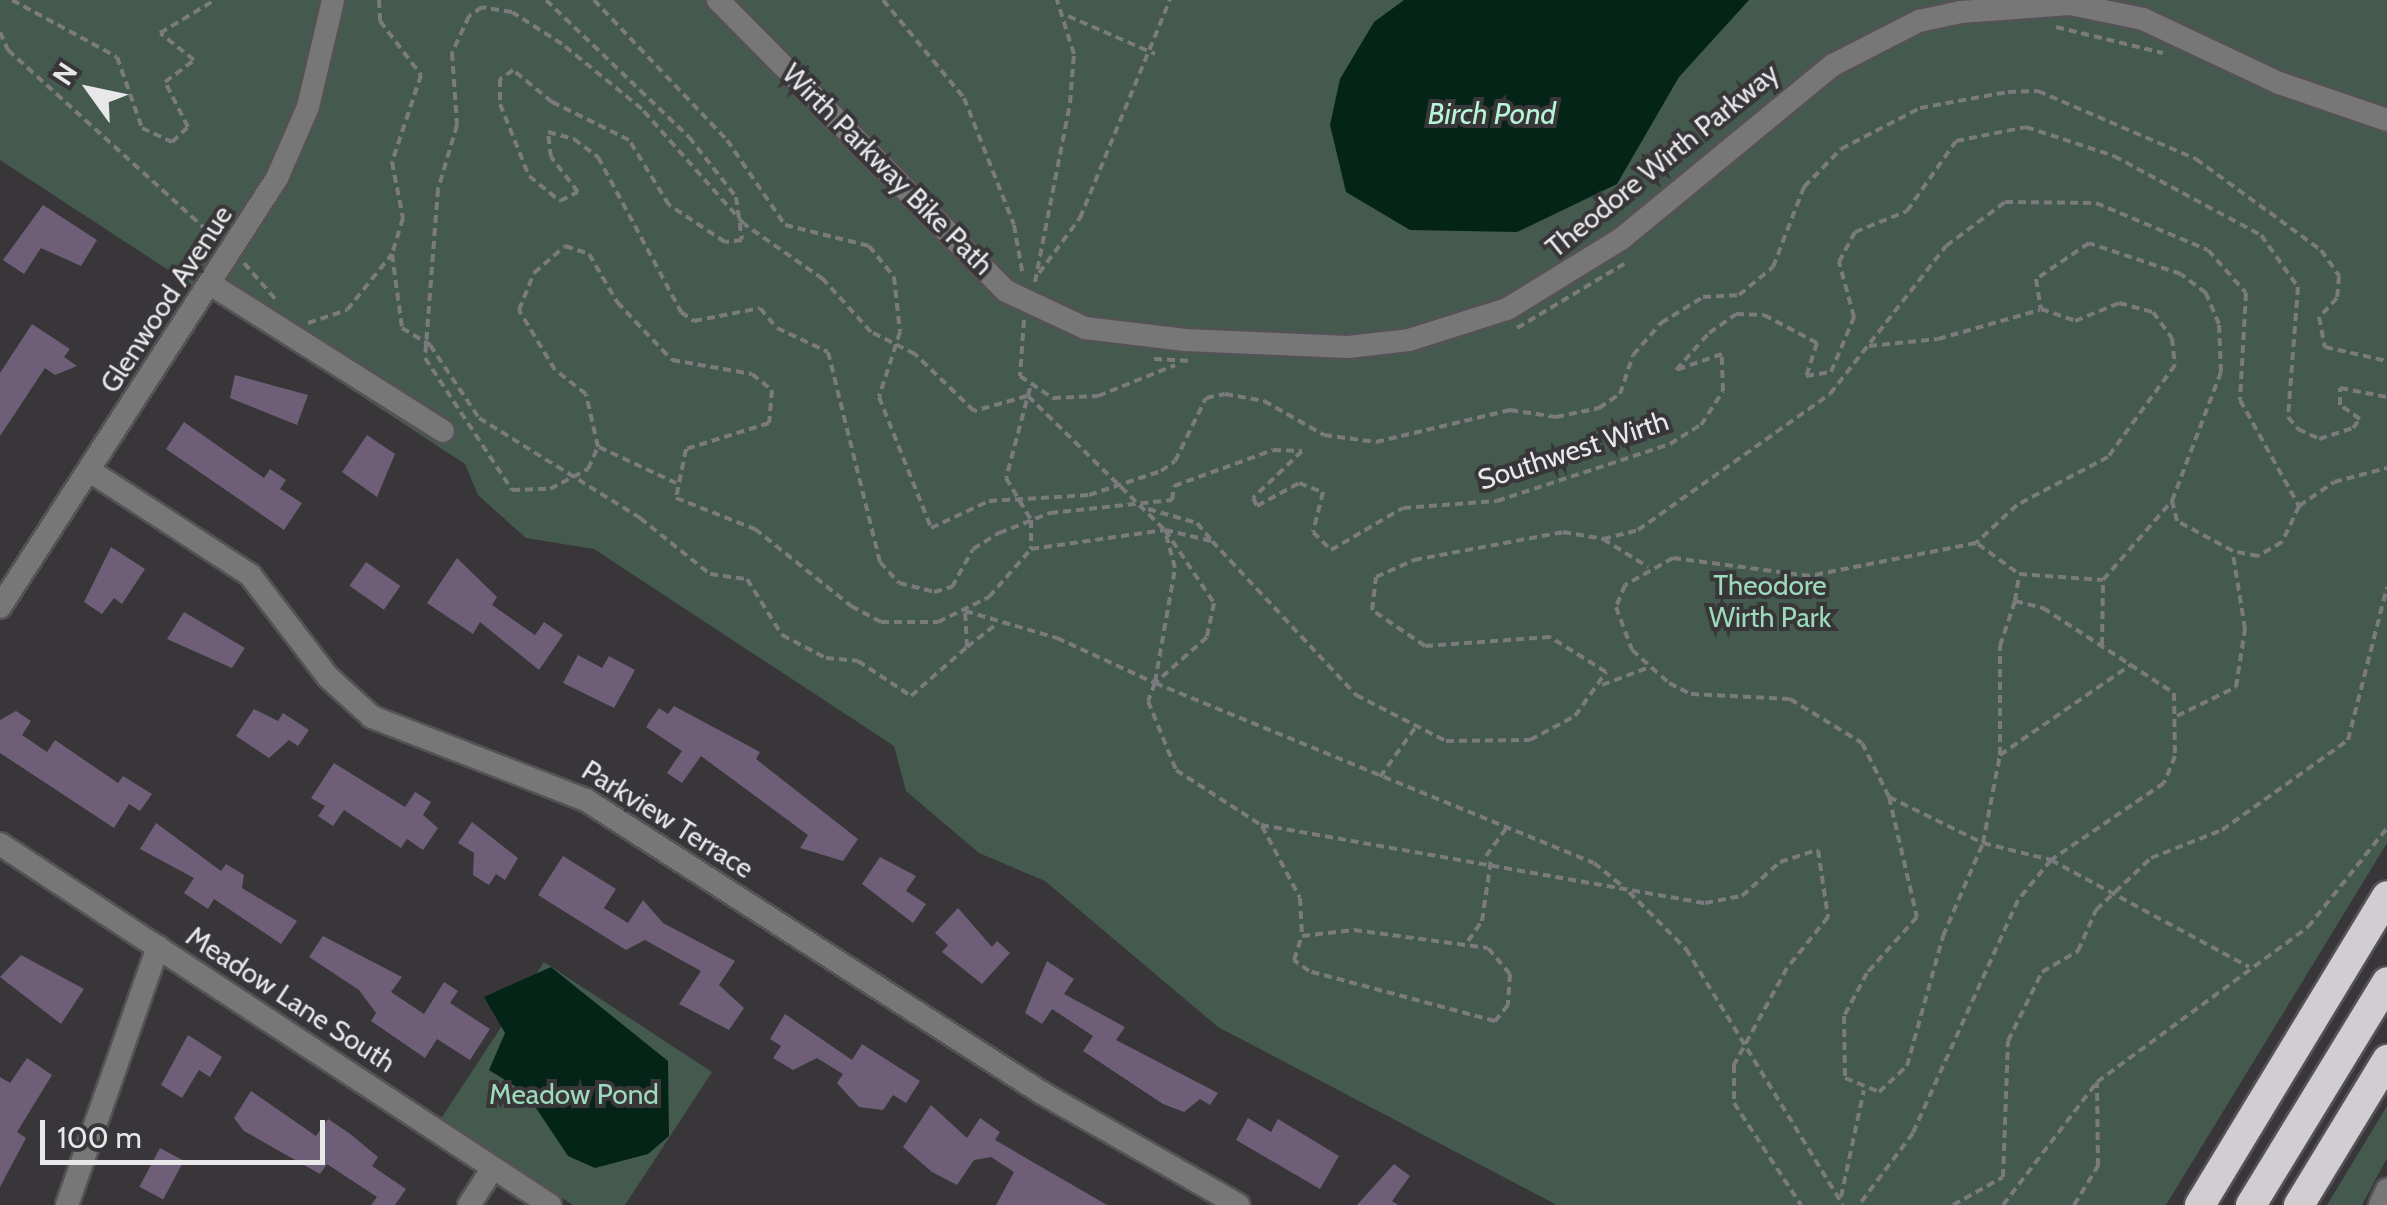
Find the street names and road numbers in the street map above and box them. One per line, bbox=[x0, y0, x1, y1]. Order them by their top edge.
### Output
street label: Theodore Wirth Parkway bbox=[1539, 56, 1785, 264]
street label: Wirth Parkway Bike Path bbox=[776, 57, 1000, 281]
street label: Glenwood Avenue bbox=[93, 199, 239, 399]
street label: Southwest Wirth bbox=[1473, 403, 1673, 497]
street label: Parkview Terrace bbox=[576, 753, 760, 885]
street label: Meadow Lane South bbox=[180, 919, 402, 1079]

